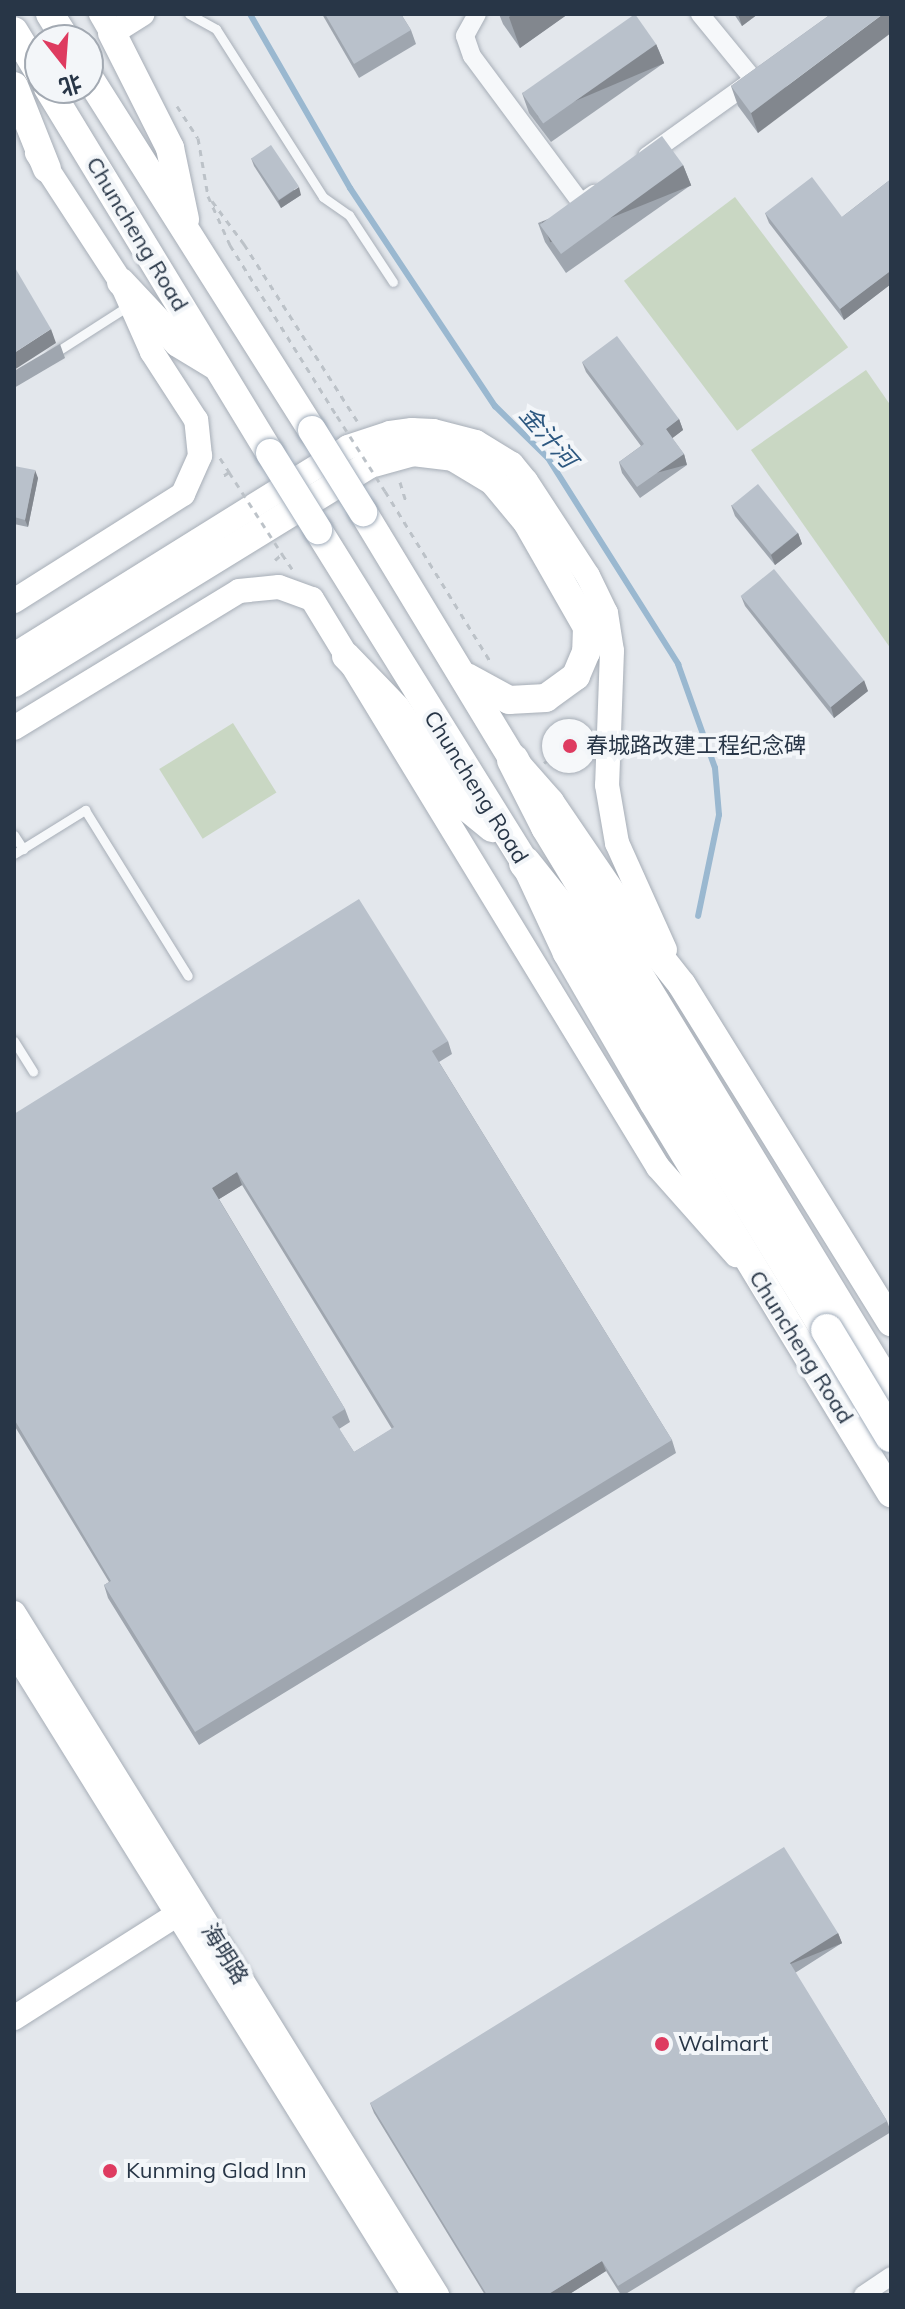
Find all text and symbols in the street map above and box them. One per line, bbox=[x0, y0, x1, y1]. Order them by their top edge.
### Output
north arrow bbox=[24, 24, 104, 104]
text: 北 bbox=[56, 68, 85, 102]
street label: Chuncheng Road bbox=[81, 152, 193, 316]
water label: 金汁河 bbox=[514, 400, 582, 474]
street label: Chuncheng Road bbox=[418, 706, 534, 868]
place label: 春城路改建工程纪念碑 bbox=[586, 733, 806, 759]
marker: 春城路改建工程纪念碑 bbox=[561, 737, 579, 755]
street label: Chuncheng Road bbox=[743, 1266, 859, 1428]
street label: 海明路 bbox=[196, 1919, 254, 1989]
place label: Walmart bbox=[678, 2031, 768, 2057]
marker: Walmart bbox=[653, 2035, 671, 2053]
place label: Kunming Glad Inn bbox=[126, 2158, 307, 2184]
marker: Kunming Glad Inn bbox=[101, 2162, 119, 2180]

